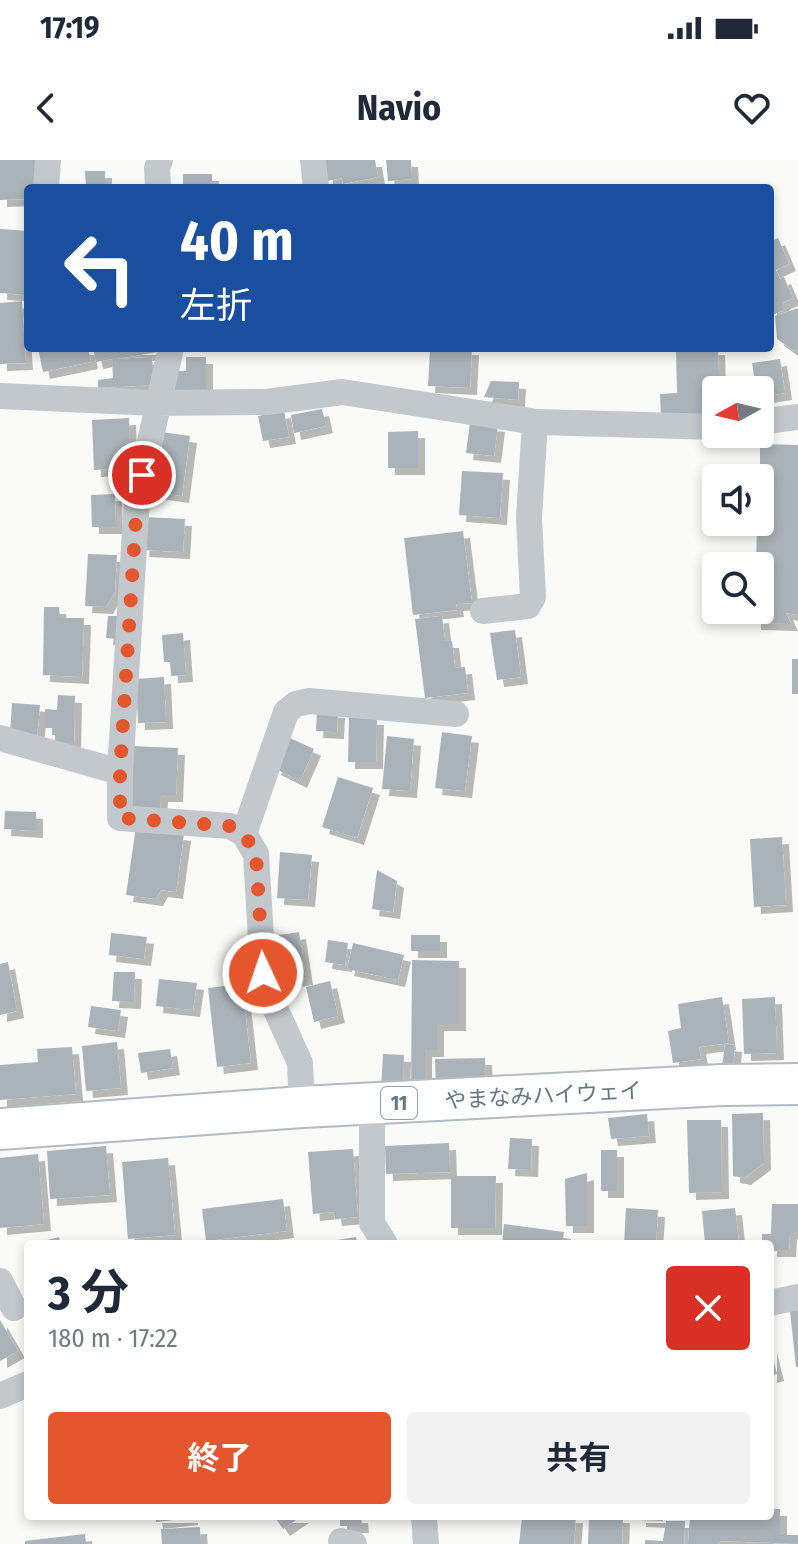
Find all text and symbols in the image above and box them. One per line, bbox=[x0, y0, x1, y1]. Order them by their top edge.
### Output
text: 17:19 bbox=[40, 10, 100, 46]
icon: back bbox=[24, 86, 68, 130]
text: Navio bbox=[357, 86, 441, 130]
icon: heart bbox=[730, 86, 774, 130]
text: 40 m bbox=[180, 208, 294, 275]
icon: left bbox=[48, 216, 152, 320]
text: 左折 bbox=[180, 284, 252, 328]
north arrow bbox=[702, 376, 774, 448]
map controls bbox=[702, 376, 774, 624]
pin bbox=[108, 441, 176, 509]
icon: arrive bbox=[120, 453, 164, 497]
button: sound bbox=[702, 464, 774, 536]
button: search bbox=[702, 552, 774, 624]
position arrow bbox=[221, 931, 305, 1015]
street label: やまなみハイウェイ bbox=[444, 1077, 642, 1114]
road number: 11 bbox=[381, 1087, 417, 1119]
text: 3 分 bbox=[48, 1264, 129, 1322]
button: close bbox=[666, 1266, 750, 1350]
text: 180 m · 17:22 bbox=[48, 1323, 178, 1354]
button: 終了 bbox=[48, 1412, 391, 1504]
button: 共有 bbox=[407, 1412, 750, 1504]

